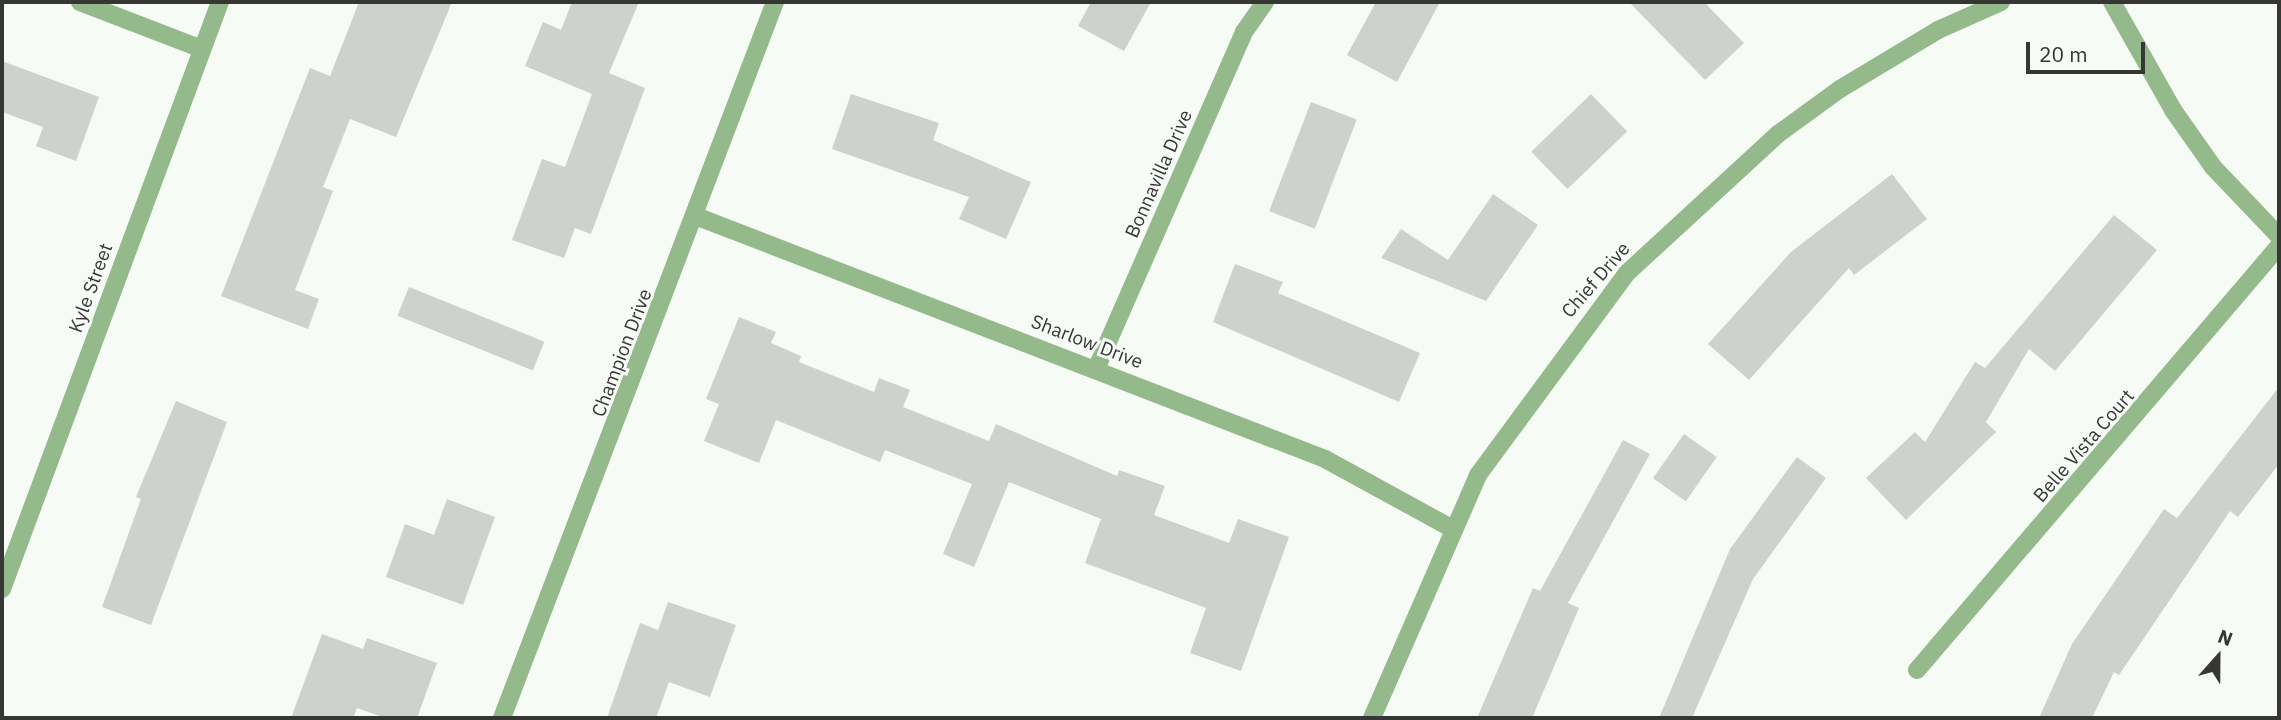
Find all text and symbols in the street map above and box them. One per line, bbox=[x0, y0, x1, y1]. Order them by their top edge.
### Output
scale bar bbox=[2029, 28, 2148, 72]
text: 20 m bbox=[2039, 40, 2088, 68]
street label: Bonnavilla Drive bbox=[1121, 106, 1197, 242]
street label: Chief Drive bbox=[1557, 238, 1635, 322]
street label: Kyle Street bbox=[64, 240, 118, 336]
street label: Champion Drive bbox=[587, 286, 657, 420]
street label: Sharlow Drive bbox=[1028, 310, 1146, 374]
street label: Belle Vista Court bbox=[2029, 385, 2139, 507]
north arrow bbox=[2183, 622, 2253, 692]
text: N bbox=[2215, 624, 2236, 651]

